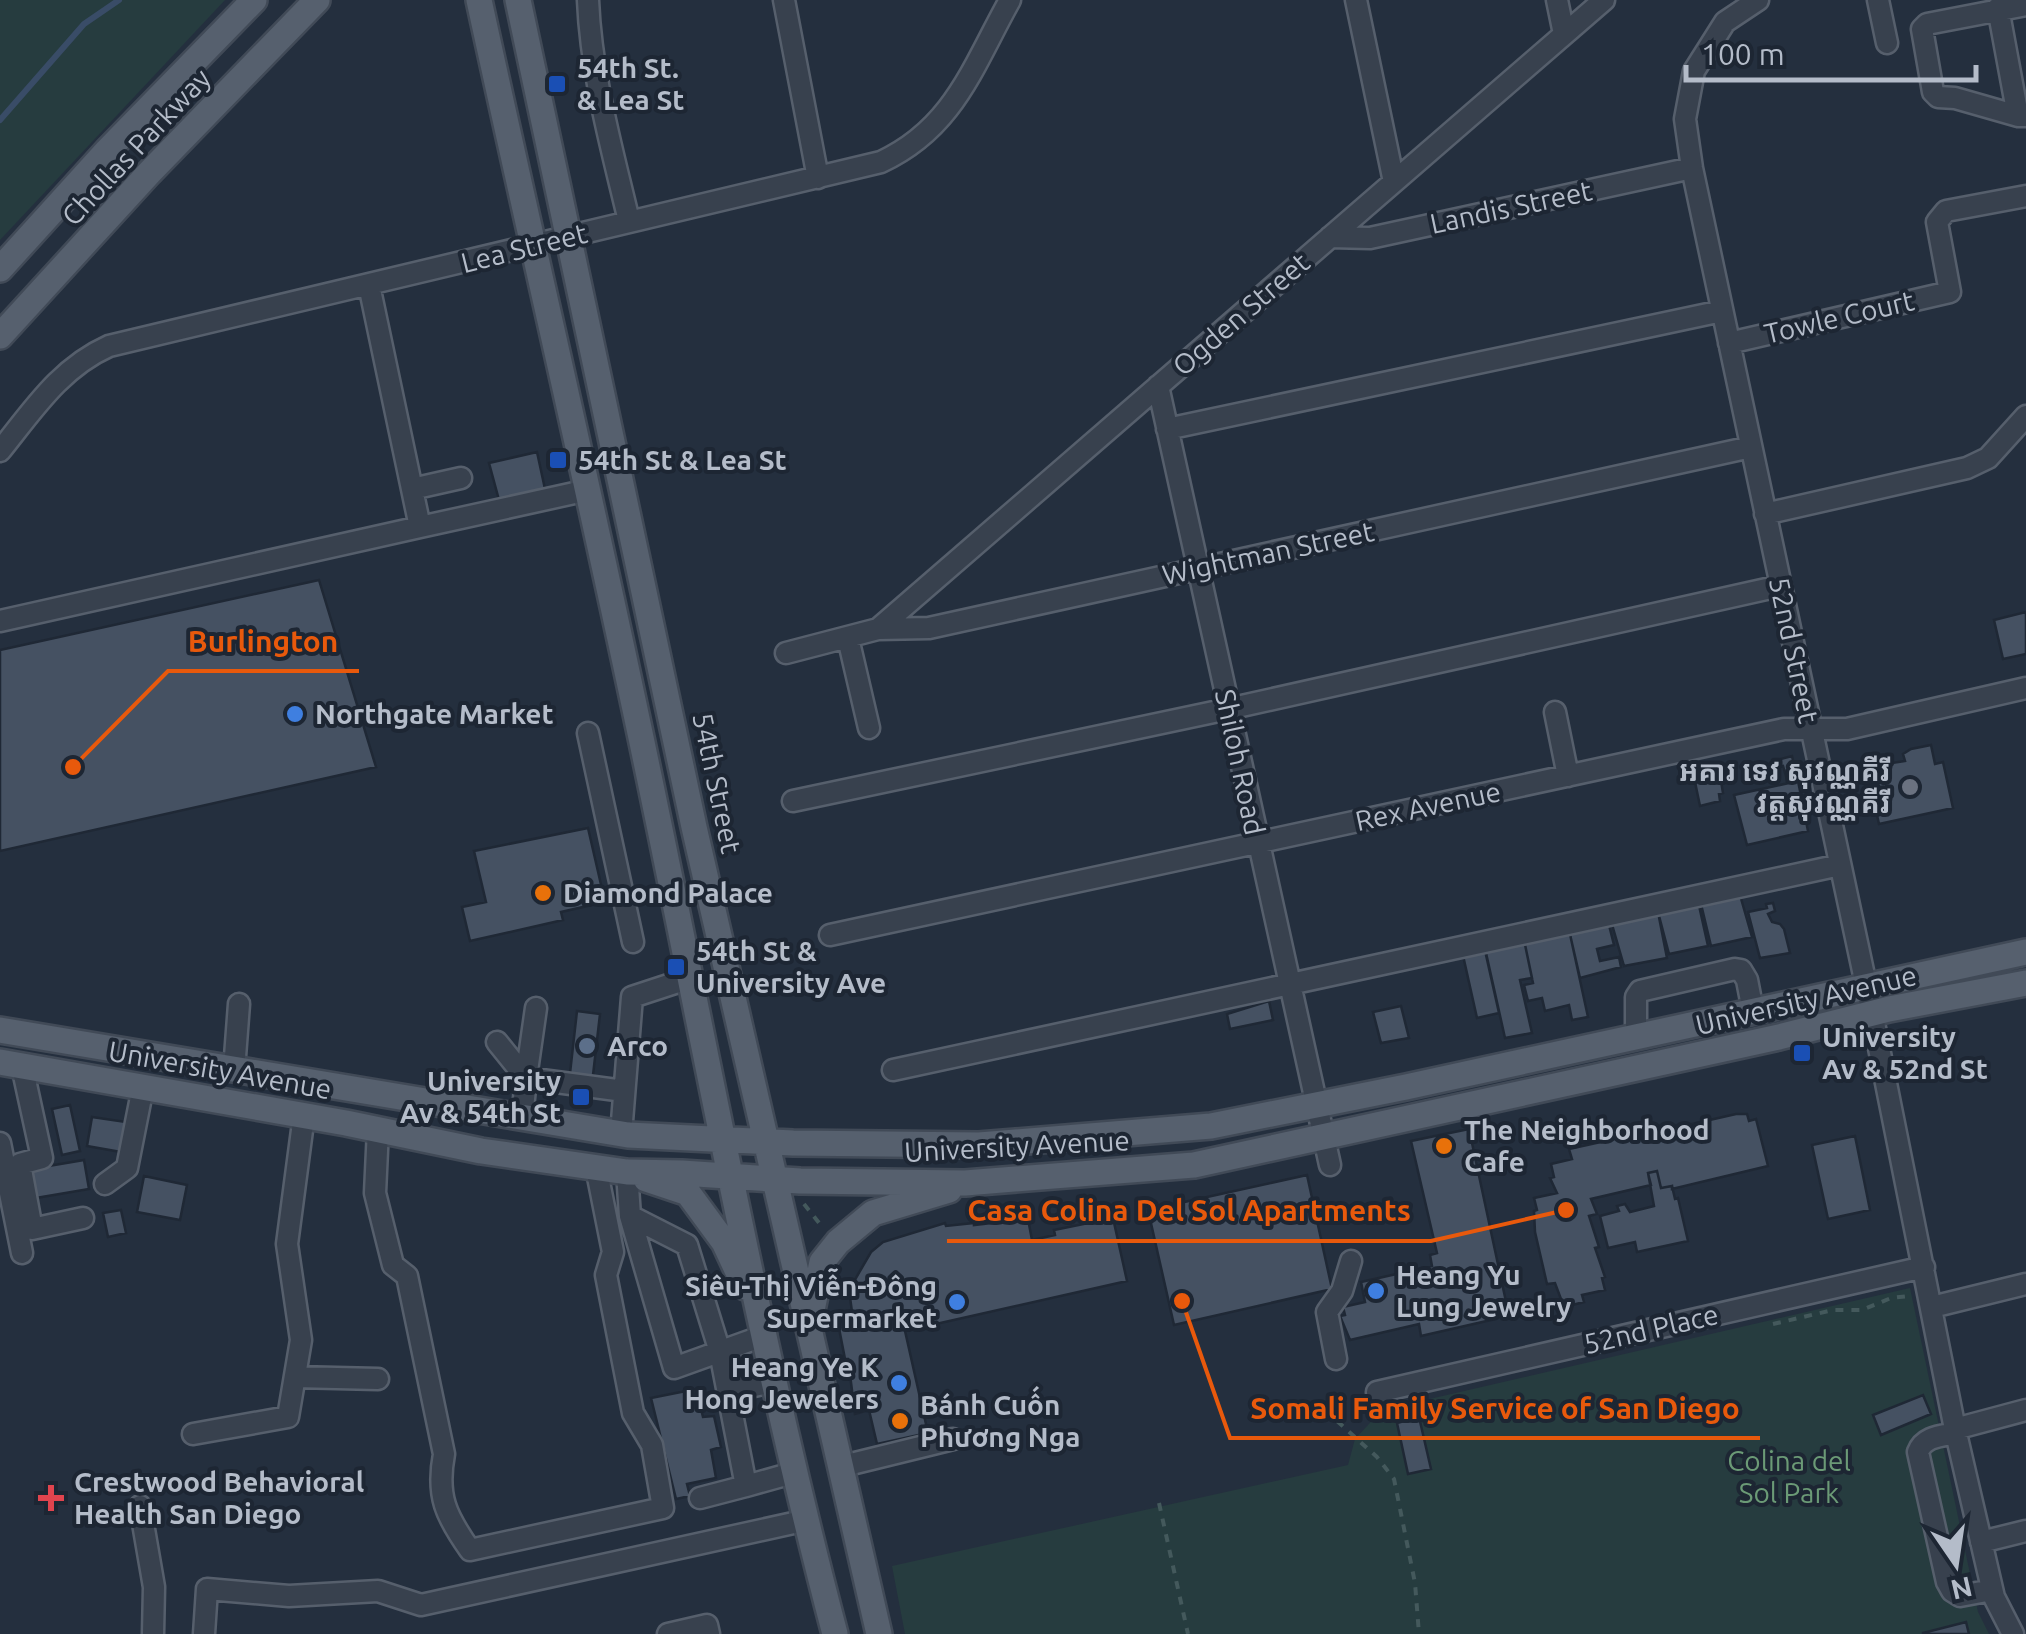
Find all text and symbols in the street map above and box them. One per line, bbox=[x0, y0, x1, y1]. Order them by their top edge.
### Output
scale bar bbox=[1686, 20, 1976, 82]
text: 100 m bbox=[1701, 37, 1785, 71]
place label: 54th St. & Lea St bbox=[577, 52, 684, 115]
street label: Chollas Parkway bbox=[55, 62, 216, 231]
marker: 54th St. & Lea St bbox=[546, 73, 568, 95]
street label: Landis Street bbox=[1427, 174, 1595, 239]
street label: Lea Street bbox=[458, 217, 590, 278]
street label: Ogden Street bbox=[1166, 246, 1315, 381]
street label: Towle Court bbox=[1761, 284, 1917, 349]
place label: 54th St & Lea St bbox=[578, 444, 787, 475]
marker: 54th St & Lea St bbox=[547, 449, 569, 471]
street label: Wightman Street bbox=[1159, 515, 1377, 590]
street label: 52nd Street bbox=[1764, 574, 1825, 726]
callout: Burlington bbox=[168, 611, 359, 671]
text: Burlington bbox=[188, 624, 338, 658]
street label: Shiloh Road bbox=[1210, 686, 1271, 838]
place label: Northgate Market bbox=[315, 698, 553, 729]
marker: Northgate Market bbox=[284, 703, 306, 725]
street label: 54th Street bbox=[687, 710, 748, 856]
place label: អគារ ទេវ សុវណ្ណគីរី វត្តសុវណ្ណគីរី bbox=[1679, 755, 1891, 821]
street label: Rex Avenue bbox=[1352, 775, 1503, 836]
marker: អគារ ទេវ សុវណ្ណគីរី វត្តសុវណ្ណគីរី bbox=[1899, 776, 1921, 798]
place label: Diamond Palace bbox=[563, 877, 773, 908]
marker: Diamond Palace bbox=[532, 882, 554, 904]
place label: 54th St & University Ave bbox=[696, 935, 886, 998]
marker: 54th St & University Ave bbox=[665, 956, 687, 978]
street label: University Avenue bbox=[1692, 959, 1919, 1040]
place label: University Av & 52nd St bbox=[1822, 1021, 1988, 1084]
place label: Arco bbox=[607, 1030, 668, 1061]
street label: University Avenue bbox=[106, 1035, 334, 1104]
marker: Arco bbox=[576, 1035, 598, 1057]
marker: University Av & 52nd St bbox=[1791, 1042, 1813, 1064]
place label: University Av & 54th St bbox=[400, 1065, 561, 1128]
marker: University Av & 54th St bbox=[570, 1086, 592, 1108]
place label: The Neighborhood Cafe bbox=[1464, 1114, 1710, 1177]
street label: University Avenue bbox=[903, 1124, 1131, 1167]
marker: The Neighborhood Cafe bbox=[1433, 1135, 1455, 1157]
callout: Casa Colina Del Sol Apartments bbox=[947, 1181, 1431, 1241]
text: Casa Colina Del Sol Apartments bbox=[967, 1193, 1411, 1227]
place label: Heang Yu Lung Jewelry bbox=[1396, 1259, 1572, 1322]
place label: Siêu-Thị Viễn-Đông Supermarket bbox=[685, 1268, 937, 1333]
marker: Heang Yu Lung Jewelry bbox=[1365, 1280, 1387, 1302]
marker: Siêu-Thị Viễn-Đông Supermarket bbox=[946, 1291, 968, 1313]
street label: 52nd Place bbox=[1581, 1298, 1721, 1359]
place label: Heang Ye K Hong Jewelers bbox=[685, 1351, 879, 1414]
marker: Heang Ye K Hong Jewelers bbox=[888, 1372, 910, 1394]
callout: Somali Family Service of San Diego bbox=[1230, 1378, 1760, 1438]
place label: Bánh Cuốn Phương Nga bbox=[920, 1385, 1080, 1452]
text: Somali Family Service of San Diego bbox=[1250, 1391, 1740, 1425]
marker: Bánh Cuốn Phương Nga bbox=[889, 1410, 911, 1432]
park label: Colina del Sol Park bbox=[1727, 1445, 1851, 1508]
place label: Crestwood Behavioral Health San Diego bbox=[74, 1466, 364, 1529]
marker: Crestwood Behavioral Health San Diego bbox=[38, 1485, 64, 1511]
north arrow bbox=[1906, 1514, 2006, 1614]
text: N bbox=[1948, 1571, 1975, 1606]

